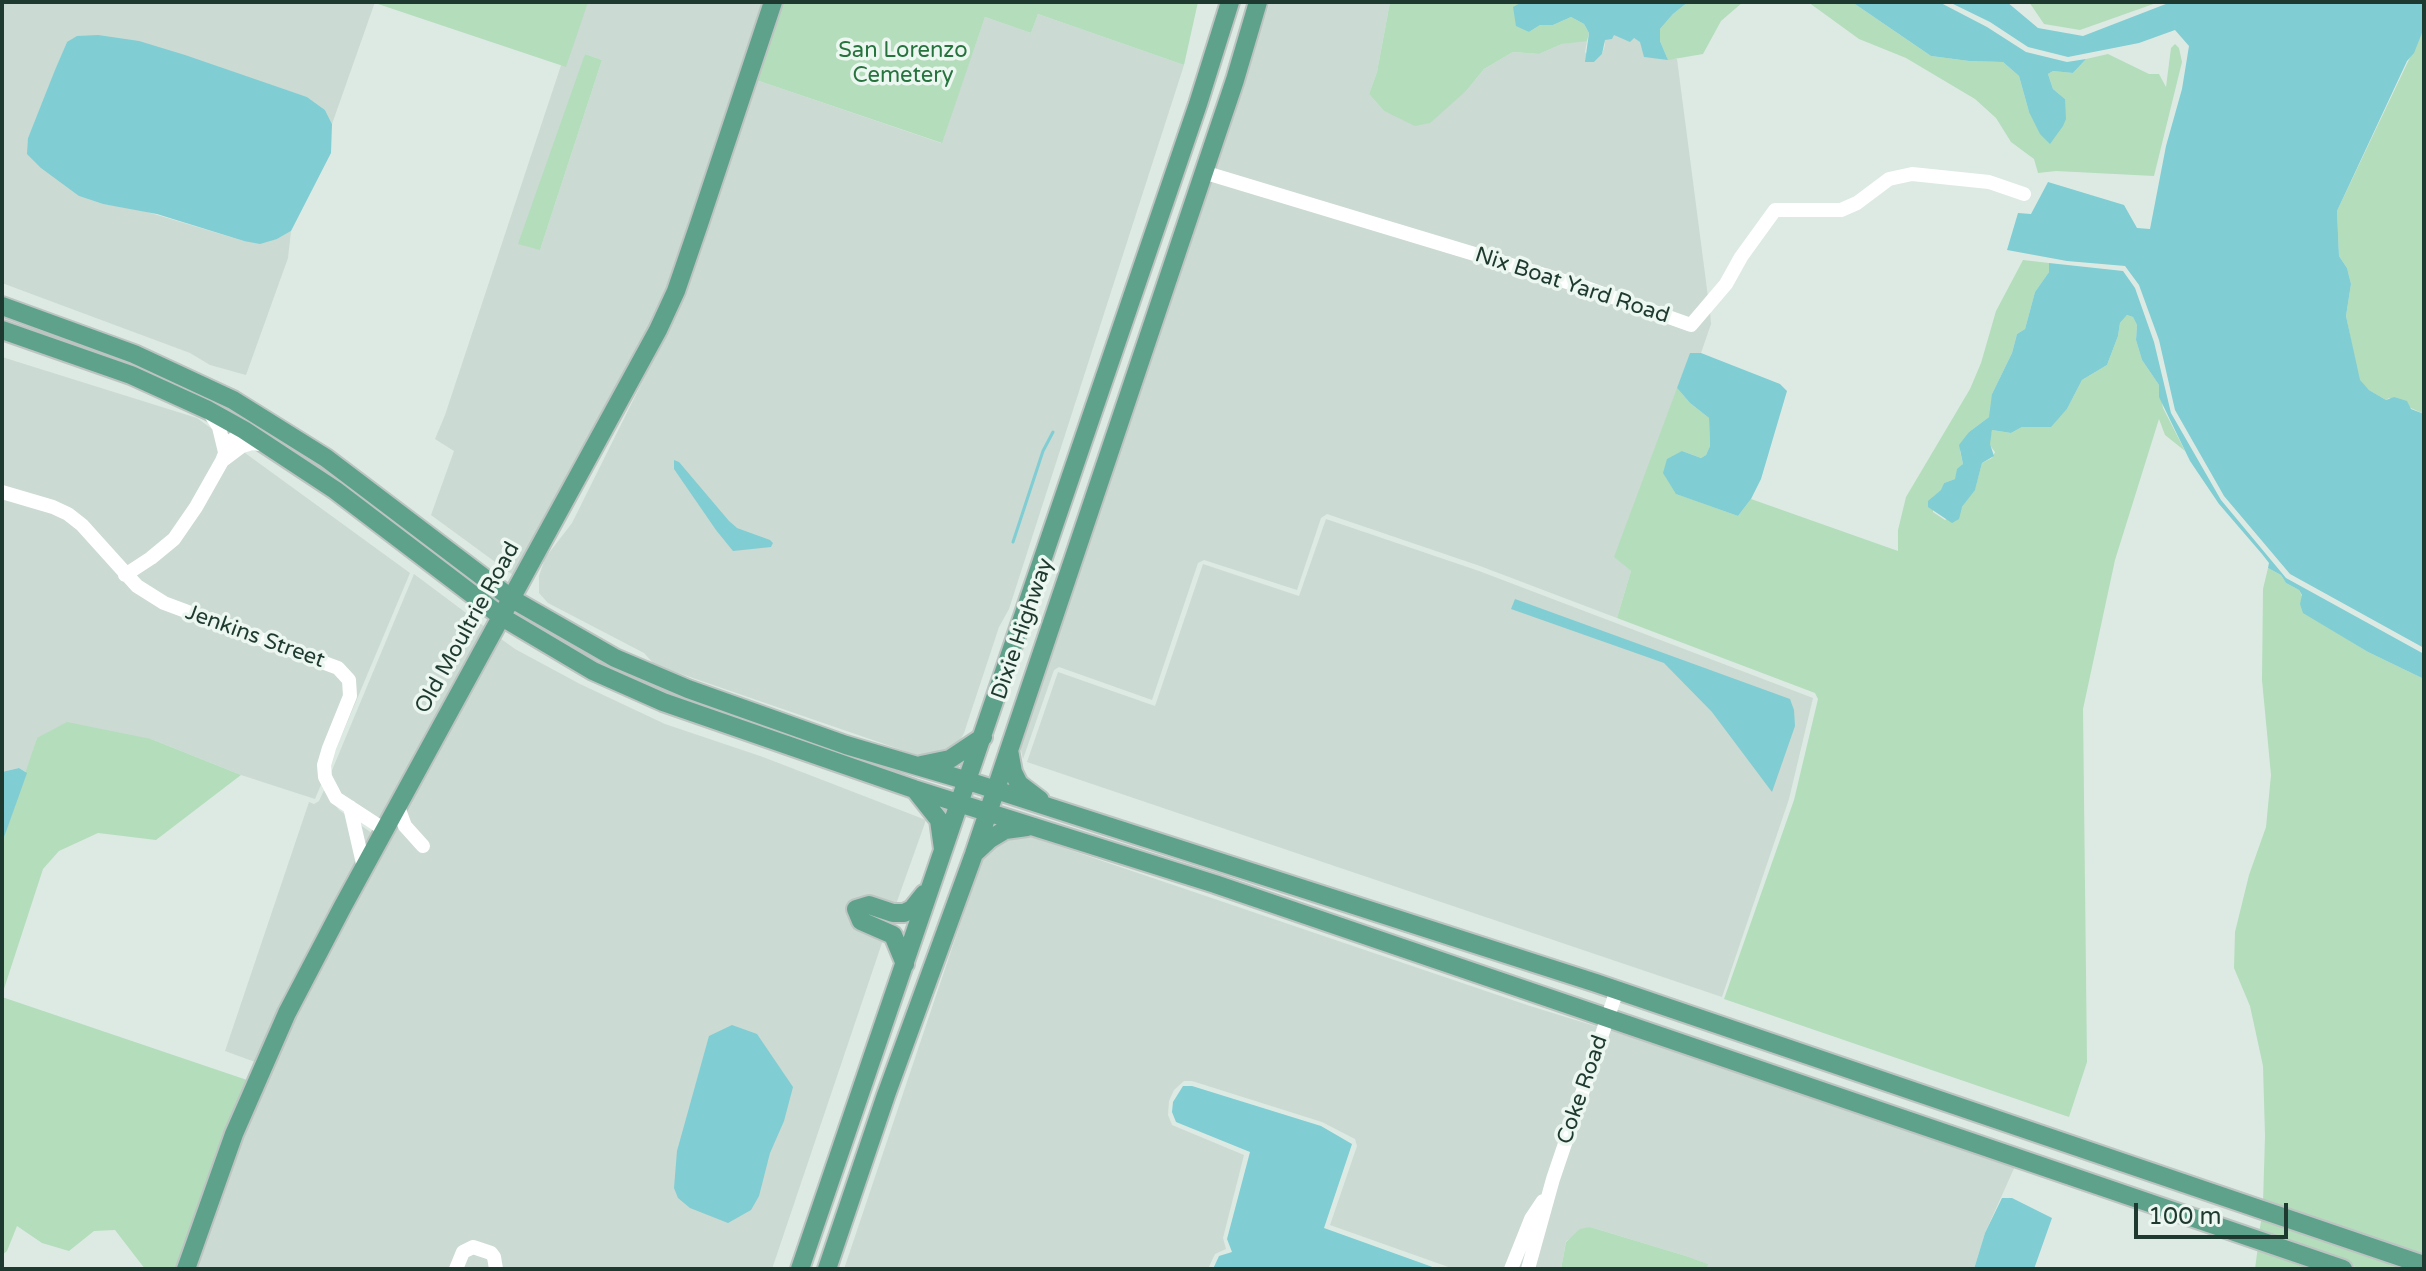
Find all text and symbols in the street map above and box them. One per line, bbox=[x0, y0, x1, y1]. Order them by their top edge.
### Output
park label: San Lorenzo Cemetery bbox=[838, 38, 968, 90]
street label: Nix Boat Yard Road bbox=[1471, 242, 1673, 330]
street label: Old Moultrie Road bbox=[410, 538, 526, 718]
street label: Dixie Highway bbox=[986, 555, 1060, 703]
street label: Jenkins Street bbox=[182, 600, 328, 674]
street label: Coke Road bbox=[1552, 1032, 1614, 1148]
scale bar bbox=[2138, 1187, 2292, 1237]
text: 100 m bbox=[2148, 1202, 2222, 1231]

